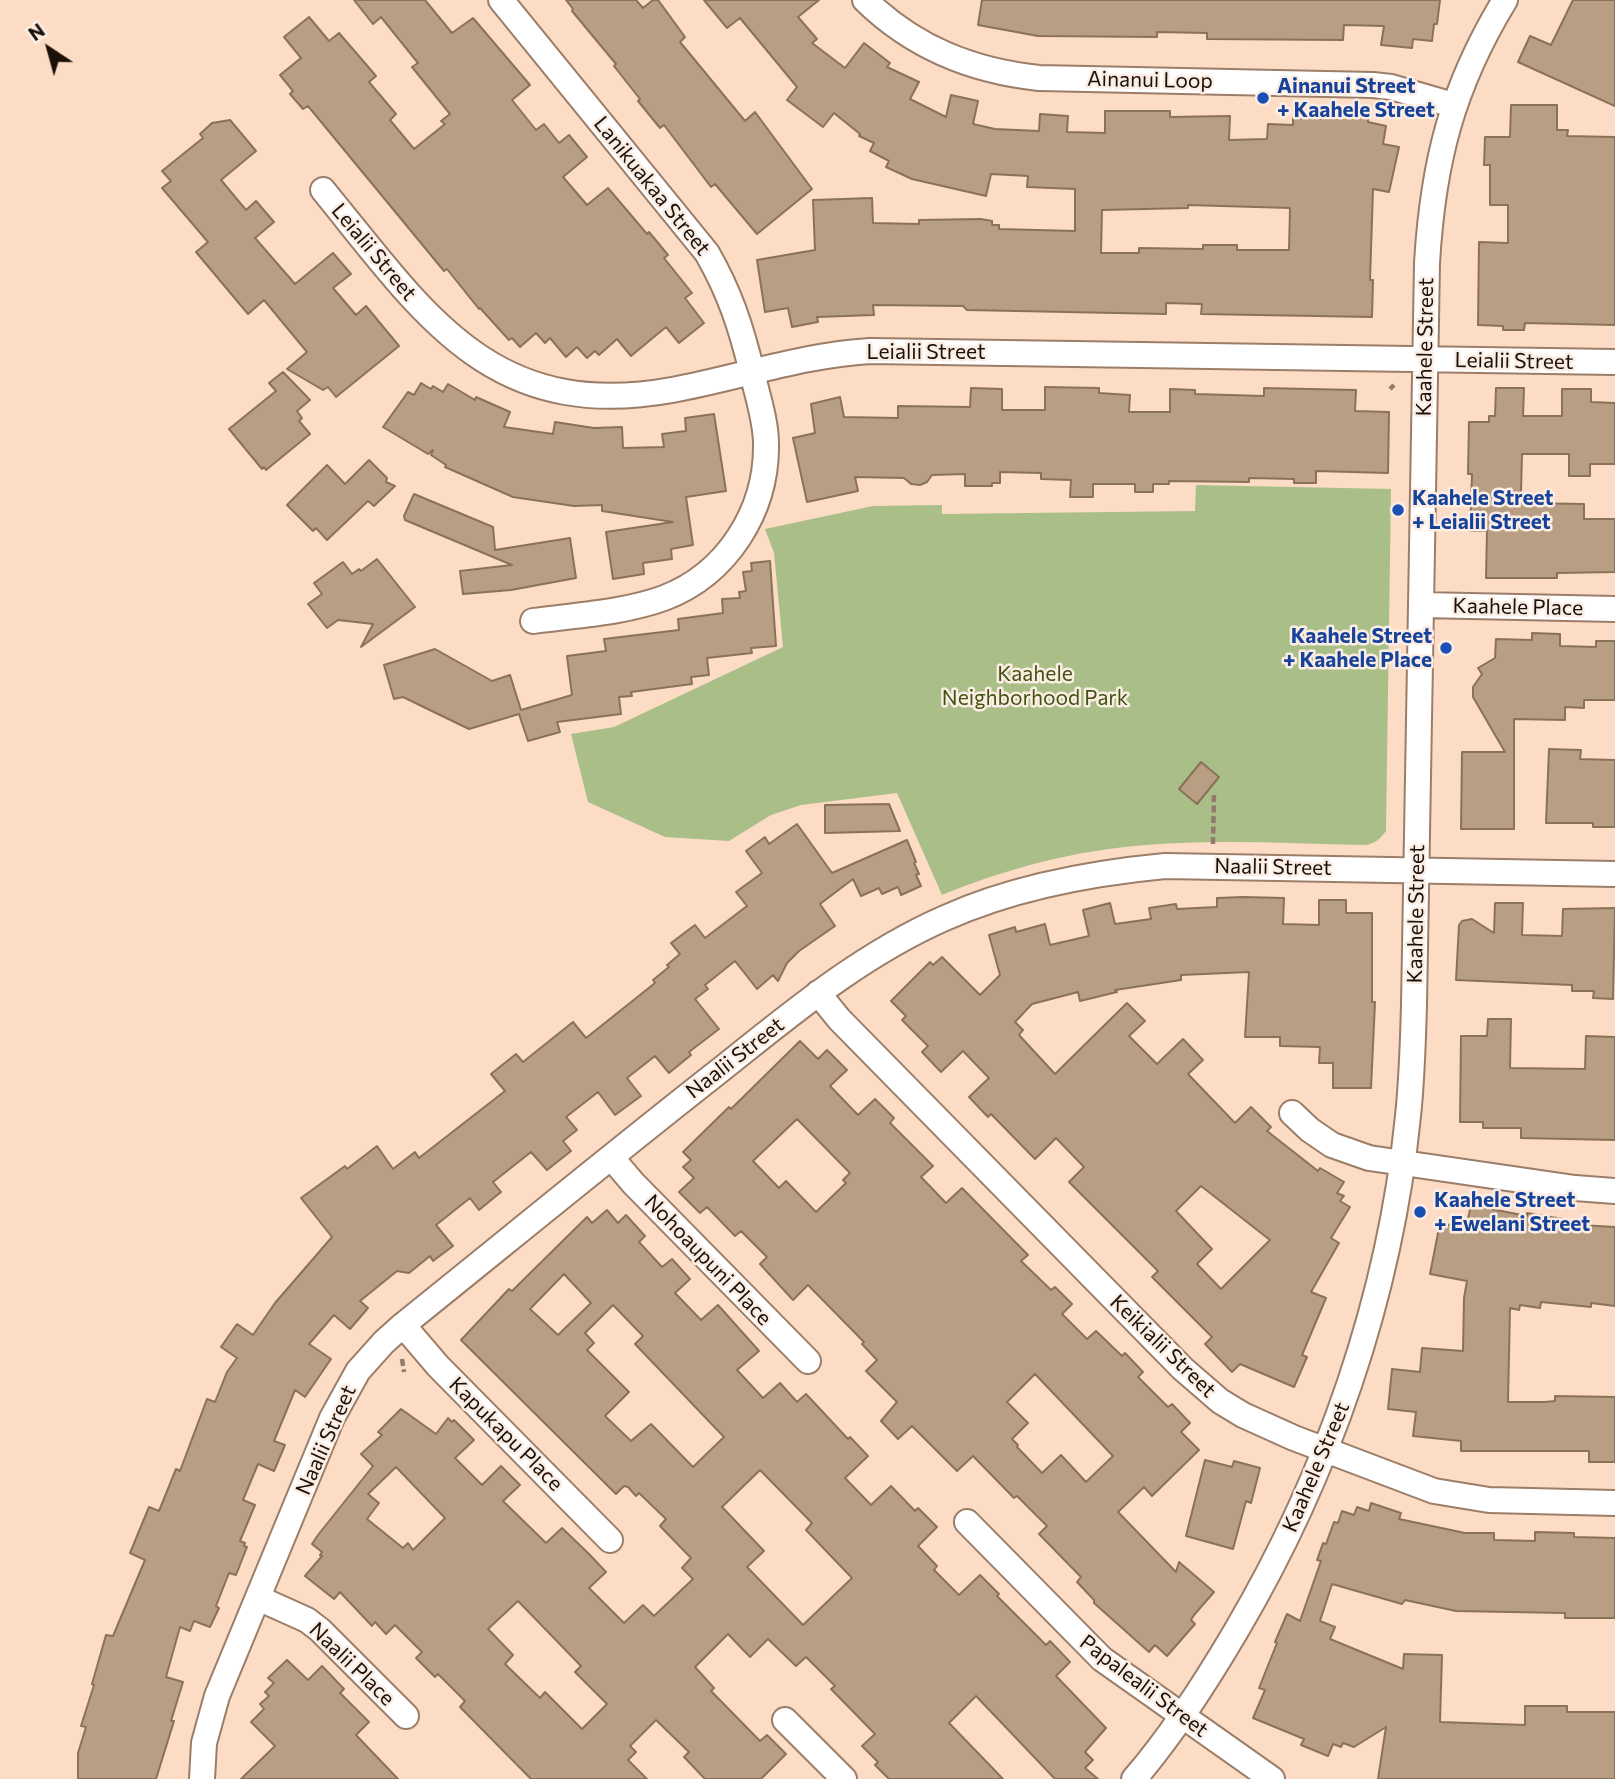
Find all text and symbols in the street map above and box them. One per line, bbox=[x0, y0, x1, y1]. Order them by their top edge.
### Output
north arrow bbox=[14, 14, 84, 84]
text: N bbox=[24, 18, 49, 45]
street label: Ainanui Loop bbox=[1087, 66, 1213, 94]
place label: Ainanui Street + Kaahele Street bbox=[1277, 73, 1435, 123]
marker: Ainanui Street + Kaahele Street bbox=[1255, 90, 1271, 106]
street label: Lanikuakaa Street bbox=[588, 112, 716, 260]
street label: Leialii Street bbox=[326, 198, 422, 306]
street label: Kaahele Street bbox=[1411, 277, 1439, 417]
street label: Leialii Street bbox=[867, 339, 985, 365]
street label: Leialii Street bbox=[1454, 347, 1574, 375]
place label: Kaahele Street + Leialii Street bbox=[1412, 485, 1553, 535]
marker: Kaahele Street + Leialii Street bbox=[1390, 502, 1406, 518]
street label: Kaahele Place bbox=[1453, 593, 1583, 621]
place label: Kaahele Street + Kaahele Place bbox=[1283, 623, 1432, 673]
marker: Kaahele Street + Kaahele Place bbox=[1438, 640, 1454, 656]
park label: Kaahele Neighborhood Park bbox=[942, 661, 1128, 711]
street label: Kaahele Street bbox=[1402, 844, 1430, 984]
street label: Naalii Street bbox=[1214, 853, 1332, 881]
street label: Naalii Street bbox=[681, 1012, 789, 1104]
place label: Kaahele Street + Ewelani Street bbox=[1434, 1187, 1590, 1237]
street label: Nohoaupuni Place bbox=[639, 1189, 777, 1331]
marker: Kaahele Street + Ewelani Street bbox=[1412, 1204, 1428, 1220]
street label: Keikialii Street bbox=[1105, 1289, 1221, 1403]
street label: Kapukapu Place bbox=[444, 1372, 568, 1496]
street label: Naalii Street bbox=[291, 1381, 361, 1499]
street label: Kaahele Street bbox=[1277, 1398, 1355, 1536]
street label: Naalii Place bbox=[304, 1617, 400, 1711]
street label: Papalealii Street bbox=[1075, 1629, 1213, 1743]

